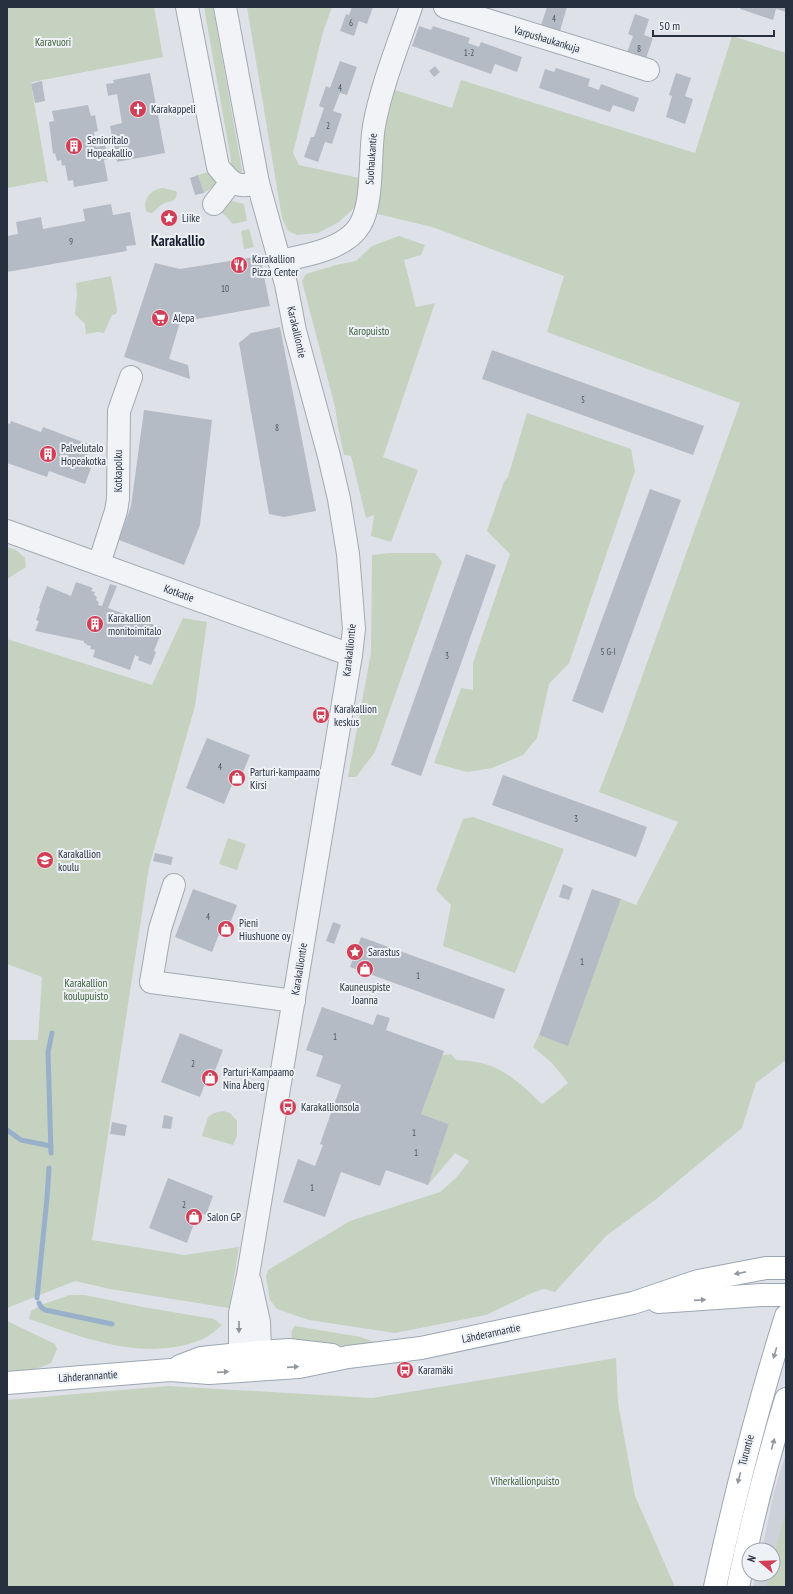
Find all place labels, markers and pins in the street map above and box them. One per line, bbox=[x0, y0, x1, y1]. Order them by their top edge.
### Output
church icon: Karakappeli bbox=[128, 99, 148, 119]
place label: Karakappeli bbox=[151, 102, 196, 116]
place label: Senioritalo Hopeakallio bbox=[87, 133, 133, 160]
building icon: Senioritalo Hopeakallio bbox=[64, 136, 84, 156]
place icon: Liike bbox=[159, 208, 179, 228]
place label: Liike bbox=[182, 211, 200, 225]
place label: Karakallion Pizza Center bbox=[252, 252, 299, 279]
restaurant icon: Karakallion Pizza Center bbox=[229, 255, 249, 275]
supermarket icon: Alepa bbox=[150, 308, 170, 328]
place label: Alepa bbox=[173, 311, 195, 325]
place label: Palvelutalo Hopeakotka bbox=[61, 441, 106, 468]
building icon: Palvelutalo Hopeakotka bbox=[38, 444, 58, 464]
place label: Karakallion monitoimitalo bbox=[108, 611, 162, 638]
building icon: Karakallion monitoimitalo bbox=[85, 614, 105, 634]
place label: Karakallion keskus bbox=[334, 702, 377, 729]
bus stop icon: Karakallion keskus bbox=[311, 705, 331, 725]
place label: Parturi-kampaamo Kirsi bbox=[250, 765, 320, 792]
shop icon: Parturi-kampaamo Kirsi bbox=[227, 768, 247, 788]
place label: Karakallion koulu bbox=[58, 847, 101, 874]
school or university icon: Karakallion koulu bbox=[35, 850, 55, 870]
place label: Pieni Hiushuone oy bbox=[239, 916, 291, 943]
shop icon: Pieni Hiushuone oy bbox=[216, 919, 236, 939]
place icon: Sarastus bbox=[345, 942, 365, 962]
place label: Sarastus bbox=[368, 945, 400, 959]
shop icon: Kauneuspiste Joanna bbox=[355, 959, 375, 979]
place label: Kauneuspiste Joanna bbox=[340, 980, 391, 1007]
place label: Parturi-Kampaamo Nina Åberg bbox=[223, 1065, 294, 1092]
shop icon: Parturi-Kampaamo Nina Åberg bbox=[200, 1068, 220, 1088]
bus stop icon: Karakallionsola bbox=[278, 1097, 298, 1117]
place label: Karakallionsola bbox=[301, 1100, 359, 1114]
shop icon: Salon GP bbox=[184, 1207, 204, 1227]
place label: Salon GP bbox=[207, 1210, 241, 1224]
bus stop icon: Karamäki bbox=[395, 1360, 415, 1380]
place label: Karamäki bbox=[418, 1363, 453, 1377]

